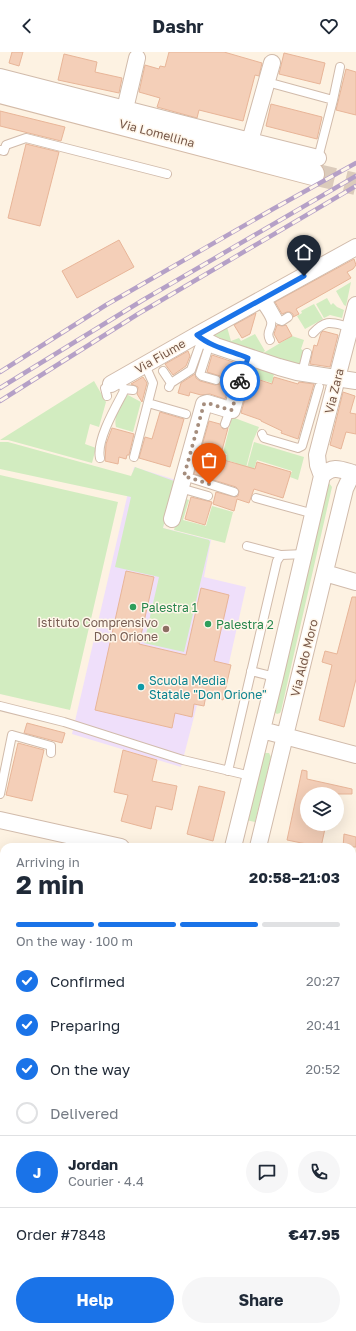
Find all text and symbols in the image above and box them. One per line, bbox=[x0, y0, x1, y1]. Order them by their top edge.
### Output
icon: back bbox=[16, 15, 38, 37]
text: Dashr bbox=[152, 15, 204, 37]
icon: heart bbox=[318, 15, 340, 37]
street label: Via Lomellina bbox=[118, 116, 196, 150]
pin bbox=[287, 235, 321, 276]
icon: home bbox=[293, 241, 315, 263]
street label: Via Fiume bbox=[132, 335, 188, 377]
courier bbox=[220, 361, 260, 401]
street label: Via Zara bbox=[321, 367, 347, 415]
icon: bike bbox=[229, 370, 251, 392]
pin bbox=[192, 443, 226, 484]
icon: bag bbox=[198, 449, 220, 471]
place label: Palestra 1 bbox=[141, 600, 198, 615]
marker: Palestra 1 bbox=[128, 602, 138, 612]
place label: Istituto Comprensivo Don Orione bbox=[37, 615, 158, 644]
place label: Palestra 2 bbox=[216, 617, 274, 632]
street label: Via Aldo Moro bbox=[287, 618, 321, 698]
marker: Palestra 2 bbox=[203, 619, 213, 629]
marker: Istituto Comprensivo Don Orione bbox=[161, 624, 171, 634]
place label: Scuola Media Statale "Don Orione" bbox=[149, 673, 267, 702]
marker: Scuola Media Statale "Don Orione" bbox=[136, 682, 146, 692]
map controls bbox=[300, 787, 344, 831]
button: layers bbox=[300, 787, 344, 831]
text: Arriving in bbox=[16, 854, 80, 870]
text: 20:58–21:03 bbox=[249, 868, 340, 886]
text: 2 min bbox=[16, 869, 84, 900]
text: On the way · 100 m bbox=[16, 933, 133, 949]
icon: check bbox=[16, 970, 38, 992]
text: Confirmed bbox=[50, 972, 125, 990]
text: 20:27 bbox=[306, 973, 340, 989]
icon: check bbox=[16, 1014, 38, 1036]
text: Preparing bbox=[50, 1016, 120, 1034]
text: 20:41 bbox=[306, 1017, 340, 1033]
icon: check bbox=[16, 1058, 38, 1080]
text: On the way bbox=[50, 1060, 130, 1078]
text: 20:52 bbox=[305, 1061, 340, 1077]
text: Delivered bbox=[50, 1104, 118, 1122]
button: chat bbox=[246, 1151, 288, 1193]
button: phone bbox=[298, 1151, 340, 1193]
text: Jordan bbox=[68, 1155, 118, 1173]
text: J bbox=[33, 1163, 41, 1181]
text: Courier · 4.4 bbox=[68, 1173, 144, 1189]
text: Order #7848 bbox=[16, 1225, 106, 1243]
text: €47.95 bbox=[288, 1225, 340, 1243]
button: Help bbox=[16, 1277, 174, 1323]
button: Share bbox=[182, 1277, 340, 1323]

